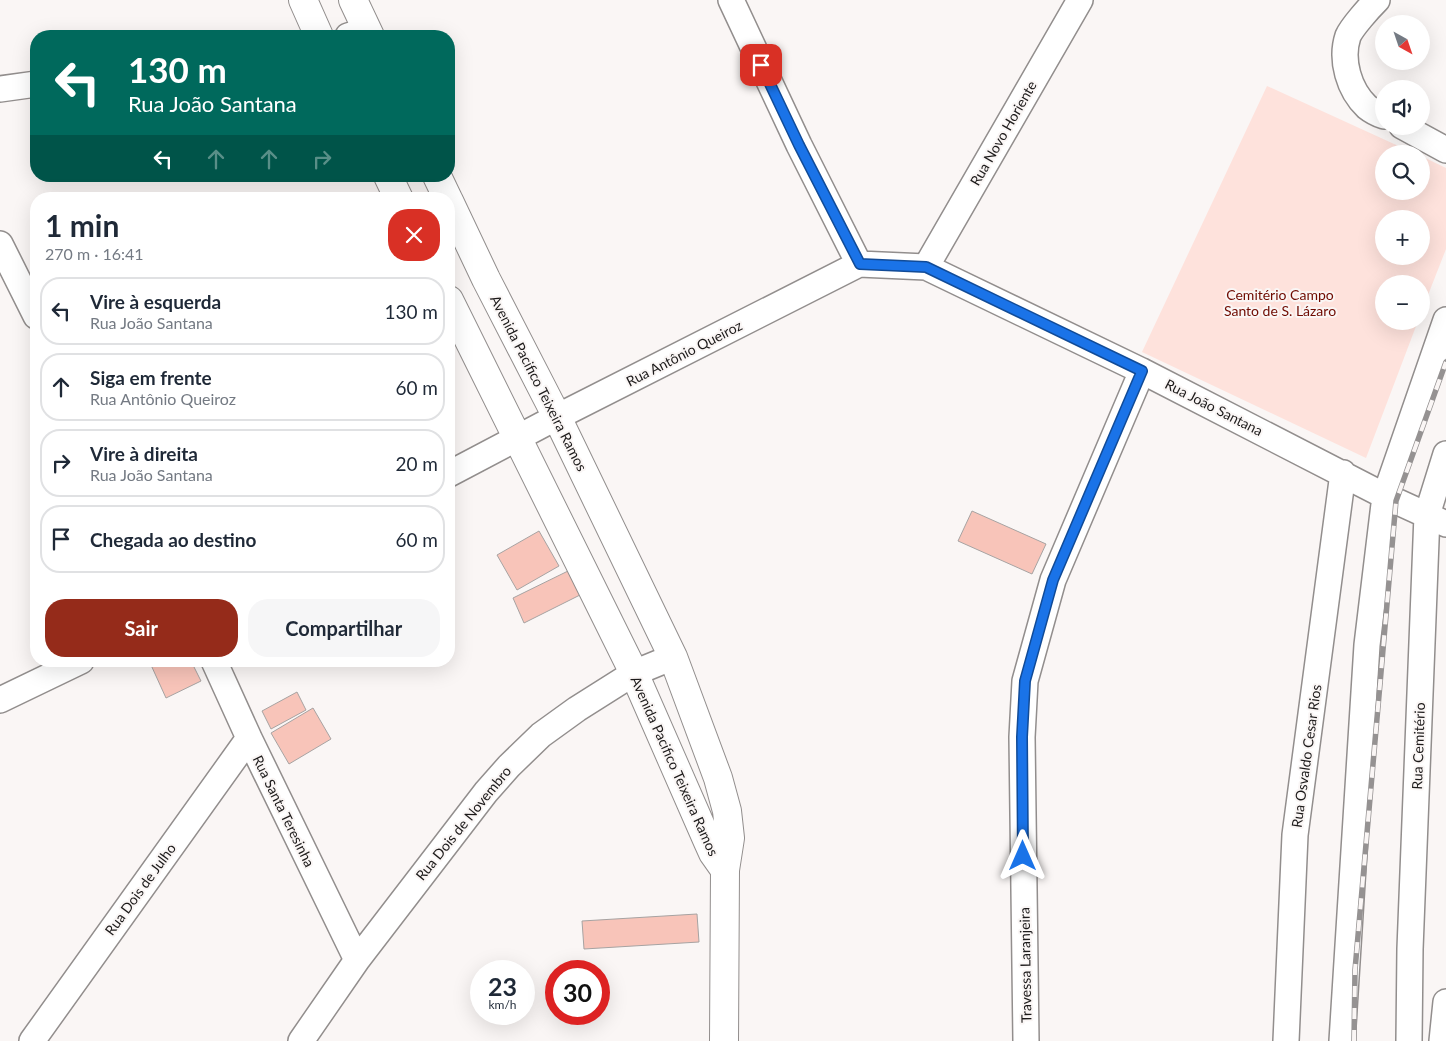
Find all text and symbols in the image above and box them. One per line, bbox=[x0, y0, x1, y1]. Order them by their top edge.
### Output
north arrow bbox=[1375, 15, 1430, 70]
map controls bbox=[1375, 15, 1430, 330]
pin bbox=[740, 44, 782, 86]
text: 130 m bbox=[128, 48, 227, 90]
icon: left bbox=[45, 50, 110, 115]
icon: arrive bbox=[747, 51, 775, 79]
street label: Rua Novo Horiente bbox=[966, 78, 1040, 188]
button: sound bbox=[1375, 80, 1430, 135]
text: Rua João Santana bbox=[128, 90, 297, 117]
icon: left bbox=[149, 145, 177, 173]
icon: ahead bbox=[202, 145, 230, 173]
icon: ahead bbox=[255, 145, 283, 173]
icon: right bbox=[308, 145, 336, 173]
button: search bbox=[1375, 145, 1430, 200]
text: 1 min bbox=[45, 207, 119, 243]
button: close bbox=[388, 209, 440, 261]
button: + bbox=[1375, 210, 1430, 265]
text: 270 m · 16:41 bbox=[45, 244, 144, 263]
button: − bbox=[1375, 275, 1430, 330]
park label: Cemitério Campo Santo de S. Lázaro bbox=[1224, 286, 1336, 319]
text: Vire à esquerda bbox=[90, 290, 221, 313]
street label: Avenida Pacifico Teixeira Ramos bbox=[487, 292, 591, 474]
icon: left bbox=[47, 297, 75, 325]
text: 130 m bbox=[384, 300, 438, 323]
text: Rua João Santana bbox=[90, 313, 213, 332]
street label: Rua Antônio Queiroz bbox=[623, 316, 745, 390]
text: Siga em frente bbox=[90, 366, 212, 389]
icon: ahead bbox=[47, 373, 75, 401]
street label: Rua João Santana bbox=[1162, 375, 1266, 439]
text: 60 m bbox=[395, 376, 438, 399]
text: Rua Antônio Queiroz bbox=[90, 389, 236, 408]
text: Vire à direita bbox=[90, 442, 198, 465]
icon: right bbox=[47, 449, 75, 477]
text: 20 m bbox=[395, 452, 438, 475]
text: Rua João Santana bbox=[90, 465, 213, 484]
icon: arrive bbox=[47, 525, 75, 553]
text: Chegada ao destino bbox=[90, 528, 256, 551]
text: 60 m bbox=[395, 528, 438, 551]
button: Sair bbox=[45, 599, 238, 657]
button: Compartilhar bbox=[248, 599, 440, 657]
street label: Avenida Pacifico Teixeira Ramos bbox=[628, 673, 722, 859]
street label: Rua Osvaldo Cesar Rios bbox=[1288, 683, 1324, 829]
street label: Rua Cemitério bbox=[1408, 702, 1428, 790]
street label: Rua Santa Teresinha bbox=[250, 752, 318, 870]
street label: Rua Dois de Novembro bbox=[412, 762, 514, 883]
position arrow bbox=[996, 829, 1048, 881]
street label: Rua Dois de Julho bbox=[101, 840, 179, 938]
street label: Travessa Laranjeira bbox=[1015, 907, 1035, 1023]
speed limit sign: 30 bbox=[545, 960, 610, 1025]
text: 23 bbox=[488, 971, 517, 1001]
text: km/h bbox=[488, 997, 517, 1012]

